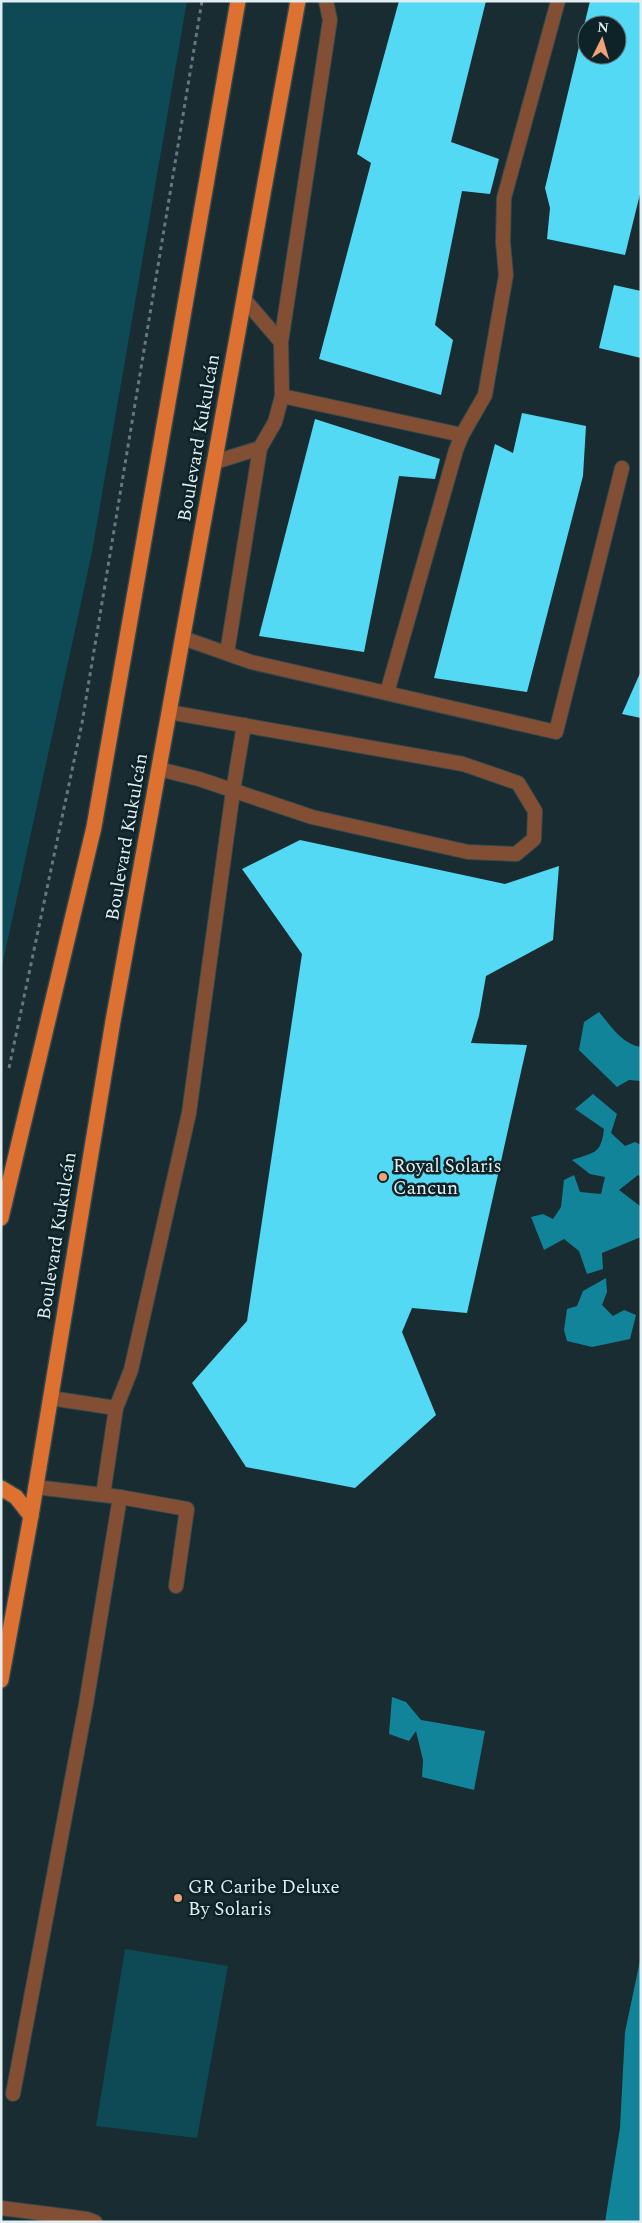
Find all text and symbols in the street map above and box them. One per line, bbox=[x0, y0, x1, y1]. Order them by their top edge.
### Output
north arrow bbox=[577, 15, 627, 65]
text: N bbox=[596, 17, 610, 39]
street label: Boulevard Kukulcán bbox=[170, 352, 228, 524]
street label: Boulevard Kukulcán bbox=[98, 751, 156, 923]
street label: Boulevard Kukulcán bbox=[29, 1150, 85, 1322]
place label: Royal Solaris Cancun bbox=[393, 1152, 502, 1203]
marker: Royal Solaris Cancun bbox=[377, 1171, 389, 1183]
place label: GR Caribe Deluxe By Solaris bbox=[188, 1873, 340, 1924]
marker: GR Caribe Deluxe By Solaris bbox=[172, 1892, 184, 1904]

